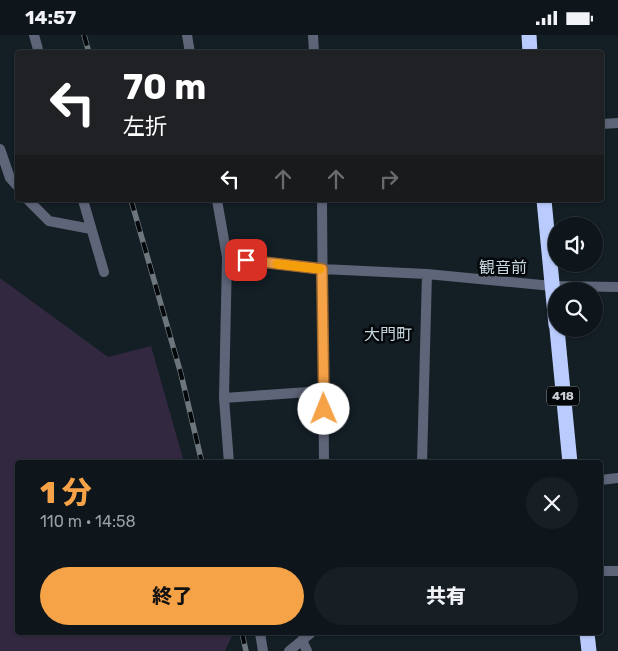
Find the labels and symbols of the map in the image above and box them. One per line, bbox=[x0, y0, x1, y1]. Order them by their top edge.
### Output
pin bbox=[225, 239, 267, 281]
district label: 観音前 bbox=[479, 258, 527, 277]
district label: 大門町 bbox=[364, 325, 412, 344]
position arrow bbox=[297, 382, 349, 434]
road number: 418 bbox=[547, 387, 579, 406]

